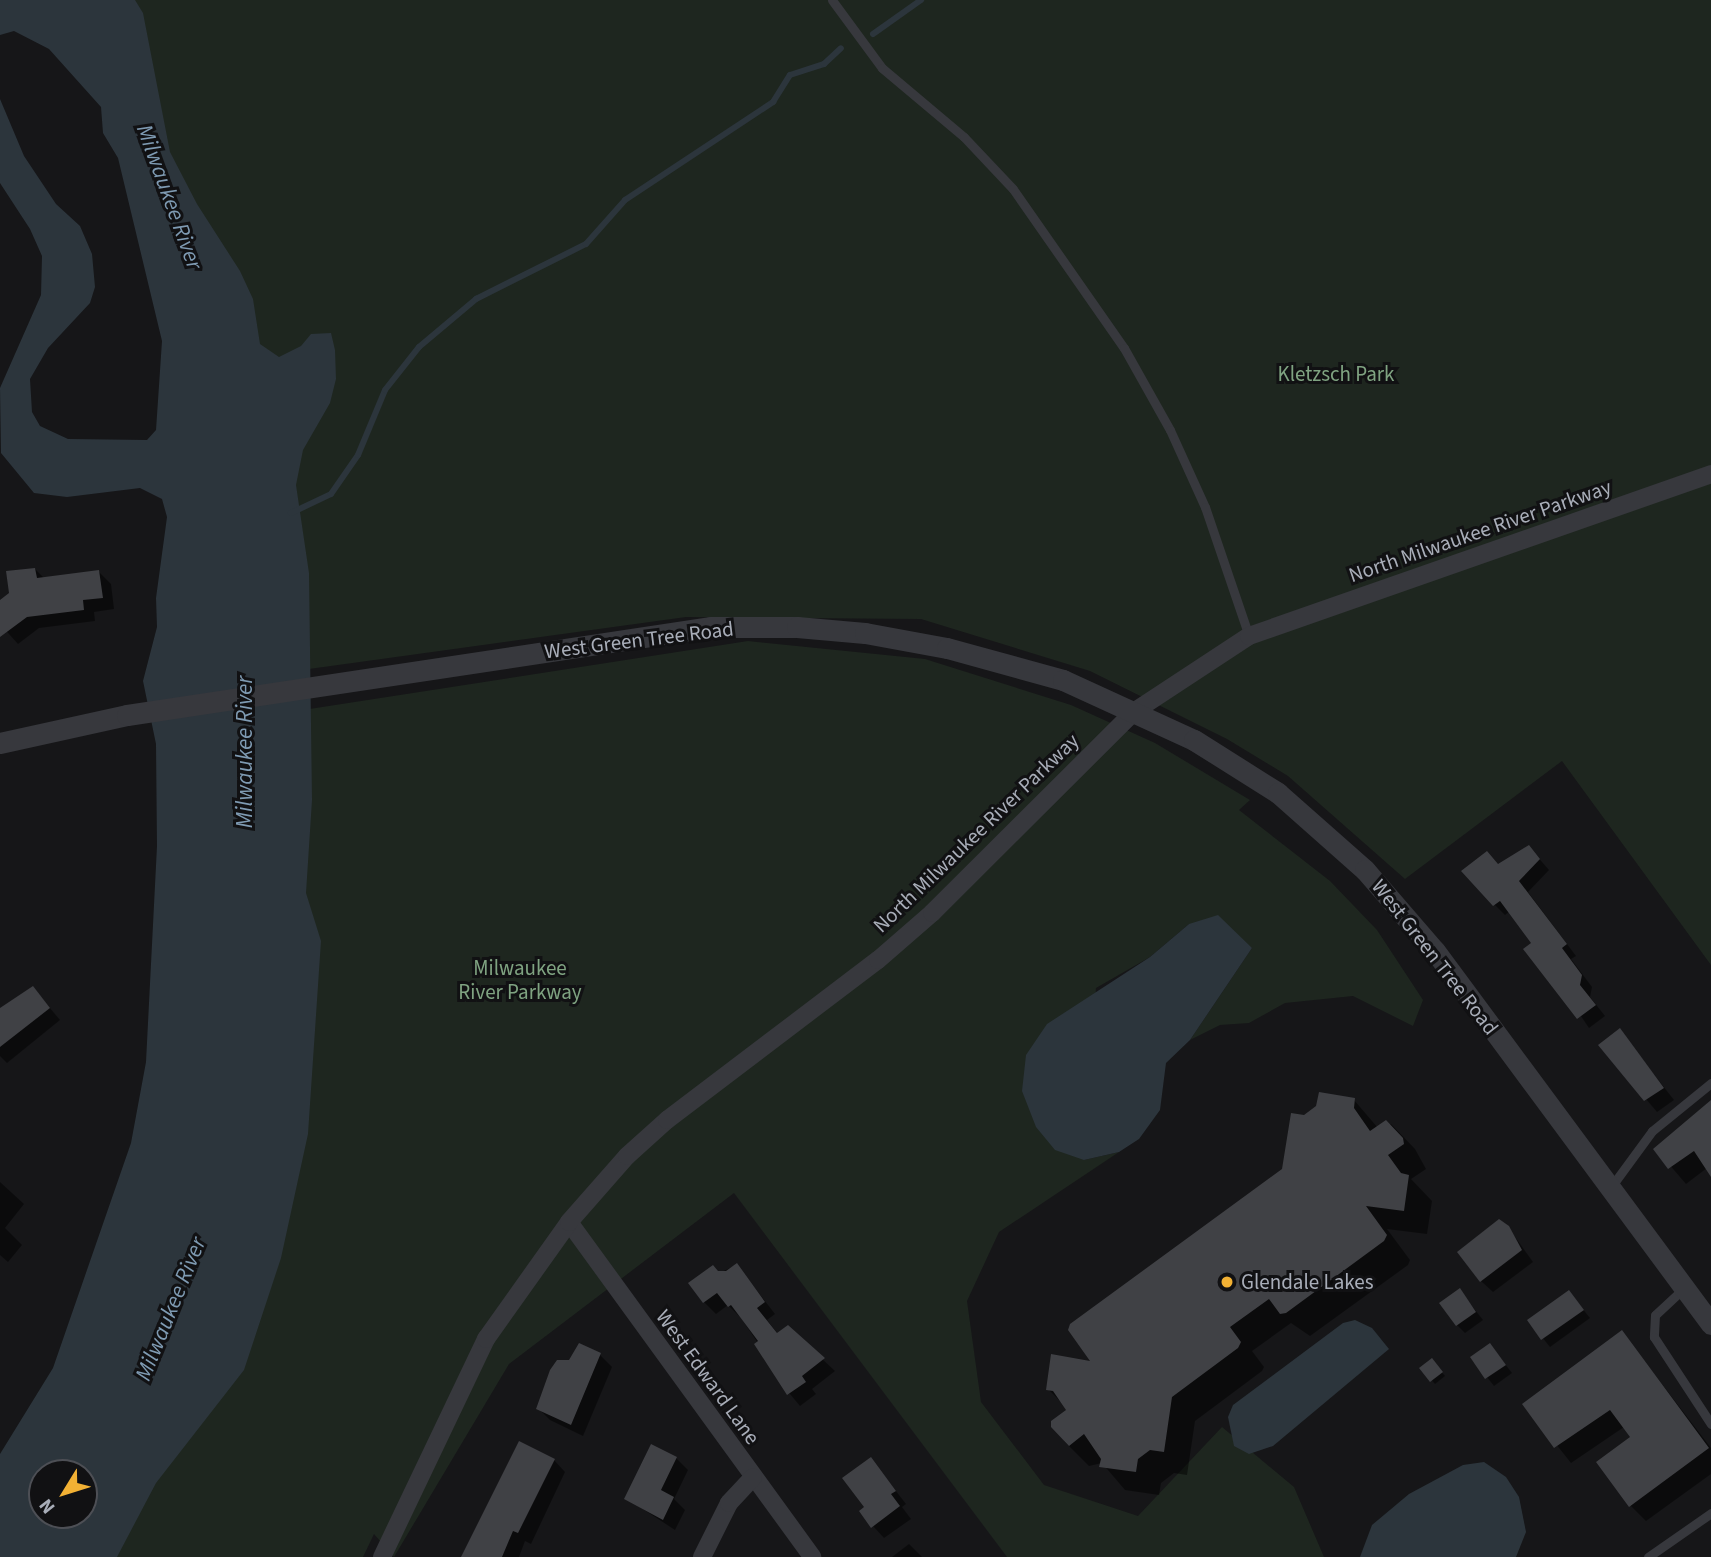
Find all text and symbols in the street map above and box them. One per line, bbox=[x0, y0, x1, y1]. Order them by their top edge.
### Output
water label: Milwaukee River bbox=[130, 121, 208, 273]
park label: Kletzsch Park bbox=[1278, 361, 1394, 387]
street label: North Milwaukee River Parkway bbox=[1345, 474, 1615, 588]
street label: West Green Tree Road bbox=[543, 616, 735, 664]
water label: Milwaukee River bbox=[231, 676, 259, 828]
street label: North Milwaukee River Parkway bbox=[868, 728, 1084, 938]
street label: West Green Tree Road bbox=[1366, 874, 1504, 1040]
park label: Milwaukee River Parkway bbox=[458, 955, 582, 1005]
water label: Milwaukee River bbox=[130, 1233, 212, 1385]
place label: Glendale Lakes bbox=[1241, 1269, 1373, 1295]
marker: Glendale Lakes bbox=[1219, 1274, 1235, 1290]
street label: West Edward Lane bbox=[651, 1305, 765, 1449]
north arrow bbox=[28, 1459, 98, 1529]
text: N bbox=[33, 1493, 62, 1519]

